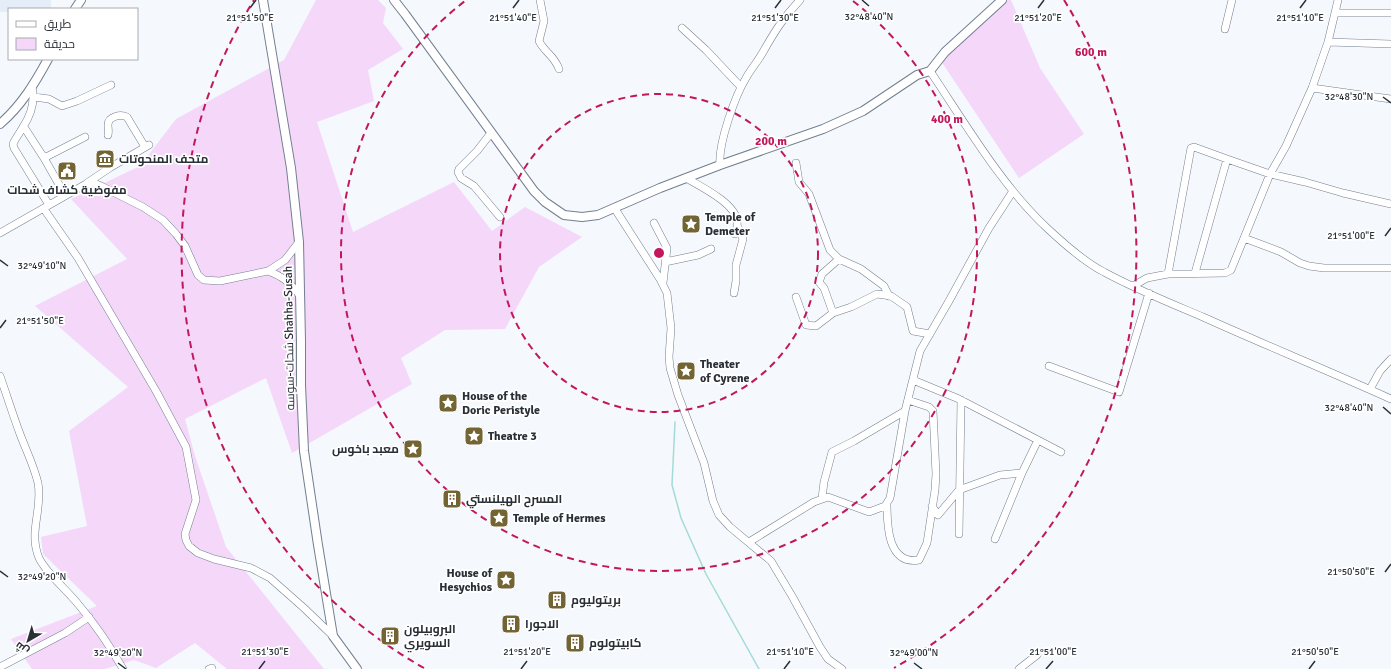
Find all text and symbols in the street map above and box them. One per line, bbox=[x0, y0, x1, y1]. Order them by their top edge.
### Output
legend bbox=[8, 8, 138, 60]
text: 32°48'40"N bbox=[845, 11, 893, 23]
text: 21°51'50"E bbox=[226, 12, 274, 24]
text: 21°51'40"E bbox=[489, 12, 537, 24]
text: 21°51'30"E bbox=[751, 12, 799, 24]
text: 21°51'20"E bbox=[1014, 12, 1062, 24]
text: 21°51'10"E bbox=[1276, 12, 1324, 24]
text: طريق bbox=[44, 17, 72, 32]
text: حديقة bbox=[44, 37, 75, 52]
text: 600 m bbox=[1075, 45, 1107, 60]
text: 32°48'30"N bbox=[1325, 91, 1373, 103]
text: 400 m bbox=[931, 112, 963, 127]
text: 200 m bbox=[755, 134, 787, 149]
museum icon: متحف المنحوتات bbox=[94, 148, 116, 170]
place label: متحف المنحوتات bbox=[119, 152, 208, 167]
public building icon: مفوضية كشاف شحات bbox=[56, 160, 78, 182]
place label: مفوضية كشاف شحات bbox=[7, 183, 127, 198]
place label: Temple of Demeter bbox=[705, 210, 756, 239]
place icon: Temple of Demeter bbox=[680, 213, 702, 235]
text: 21°51'00"E bbox=[1327, 230, 1375, 242]
centre of rings bbox=[652, 246, 666, 260]
text: 32°49'10"N bbox=[18, 260, 66, 272]
street label: شحات-سوسه Shahha-Susah bbox=[281, 266, 298, 410]
text: 21°51'50"E bbox=[16, 315, 64, 327]
place label: Theater of Cyrene bbox=[700, 357, 750, 386]
place icon: Theater of Cyrene bbox=[675, 360, 697, 382]
place label: House of the Doric Peristyle bbox=[462, 389, 540, 418]
place icon: House of the Doric Peristyle bbox=[437, 392, 459, 414]
text: 32°48'40"N bbox=[1325, 402, 1373, 414]
place icon: Theatre 3 bbox=[463, 425, 485, 447]
place label: Theatre 3 bbox=[488, 429, 537, 444]
place icon: معبد باخوس bbox=[402, 438, 424, 460]
place label: معبد باخوس bbox=[332, 442, 399, 457]
building icon: المسرح الهيلنستي bbox=[441, 488, 463, 510]
place label: المسرح الهيلنستي bbox=[466, 492, 562, 509]
place icon: Temple of Hermes bbox=[488, 507, 510, 529]
place label: Temple of Hermes bbox=[513, 511, 606, 526]
place label: House of Hesychios bbox=[439, 566, 493, 595]
text: 21°50'50"E bbox=[1327, 566, 1375, 578]
place icon: House of Hesychios bbox=[495, 569, 517, 591]
text: 32°49'20"N bbox=[18, 571, 66, 583]
building icon: بريتوليوم bbox=[546, 589, 568, 611]
place label: بريتوليوم bbox=[571, 593, 621, 608]
building icon: الاجورا bbox=[500, 613, 522, 635]
place label: الاجورا bbox=[525, 617, 559, 632]
north arrow bbox=[8, 621, 48, 661]
place label: البروبيلون السويري bbox=[404, 622, 456, 653]
building icon: البروبيلون السويري bbox=[379, 625, 401, 647]
building icon: كابيتولوم bbox=[564, 632, 586, 654]
place label: كابيتولوم bbox=[589, 636, 641, 651]
text: ش bbox=[13, 639, 32, 658]
text: 21°51'30"E bbox=[241, 646, 289, 658]
text: 21°51'20"E bbox=[503, 646, 551, 658]
text: 21°51'10"E bbox=[766, 646, 814, 658]
text: 21°51'00"E bbox=[1029, 646, 1077, 658]
text: 21°50'50"E bbox=[1291, 646, 1339, 658]
text: 32°49'20"N bbox=[94, 647, 142, 659]
text: 32°49'00"N bbox=[890, 647, 938, 659]

